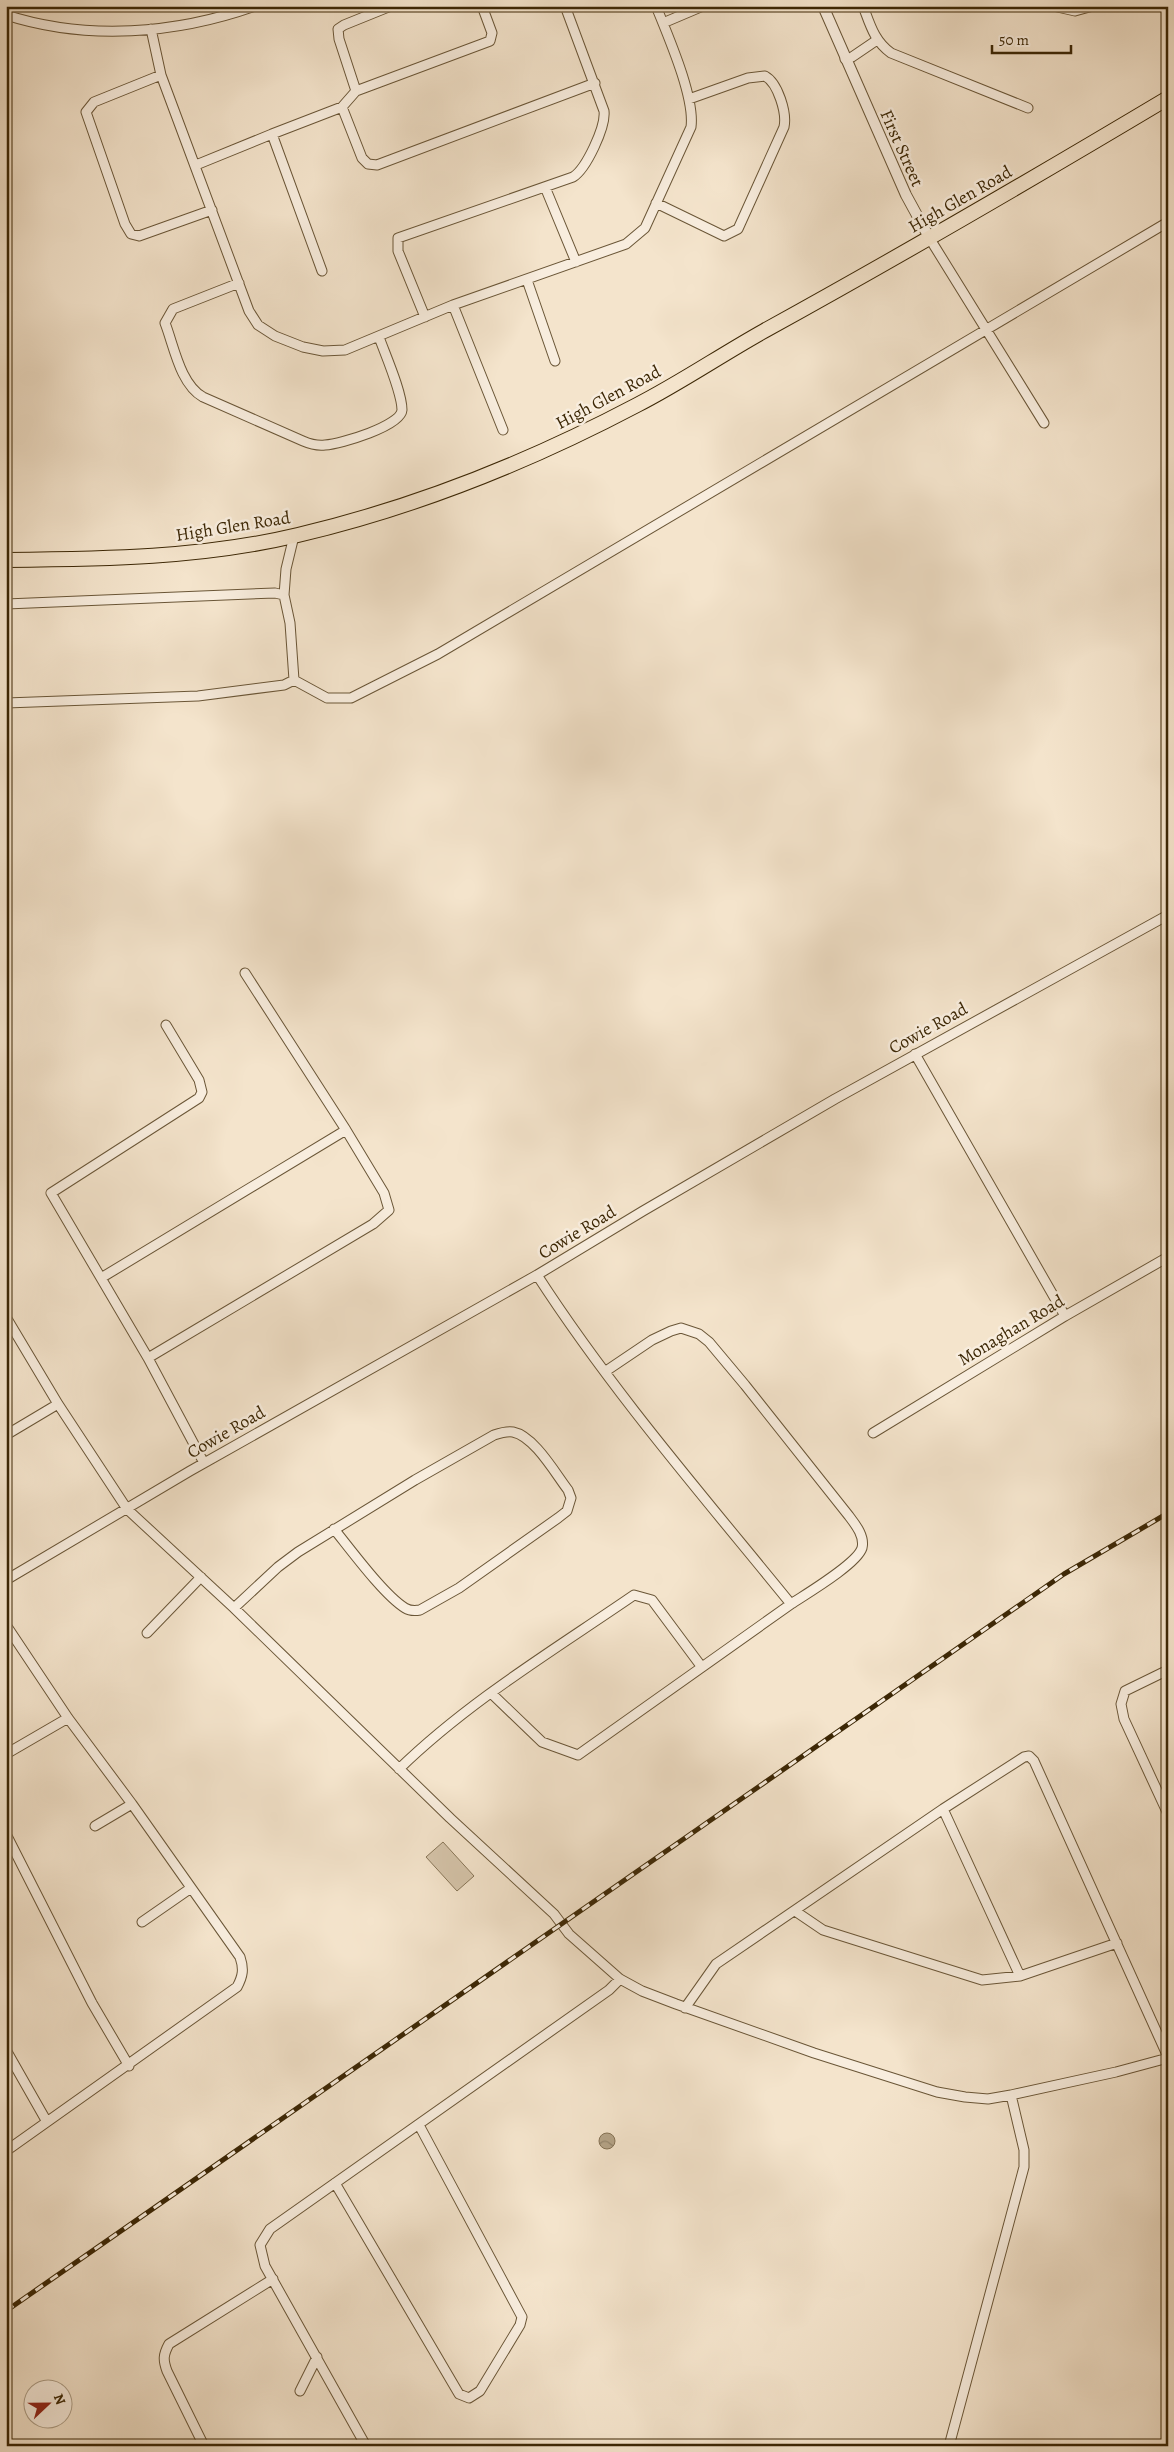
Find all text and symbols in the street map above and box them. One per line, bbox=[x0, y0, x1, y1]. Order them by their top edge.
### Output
scale bar bbox=[992, 22, 1070, 54]
text: 50 m bbox=[999, 30, 1029, 50]
street label: First Street bbox=[874, 106, 930, 190]
street label: High Glen Road bbox=[904, 159, 1016, 238]
street label: High Glen Road bbox=[551, 359, 665, 435]
street label: High Glen Road bbox=[174, 505, 292, 547]
street label: Cowie Road bbox=[884, 996, 972, 1059]
street label: Cowie Road bbox=[534, 1199, 621, 1265]
street label: Monaghan Road bbox=[953, 1289, 1069, 1371]
street label: Cowie Road bbox=[183, 1400, 270, 1464]
north arrow bbox=[22, 2380, 72, 2430]
text: N bbox=[49, 2391, 70, 2408]

